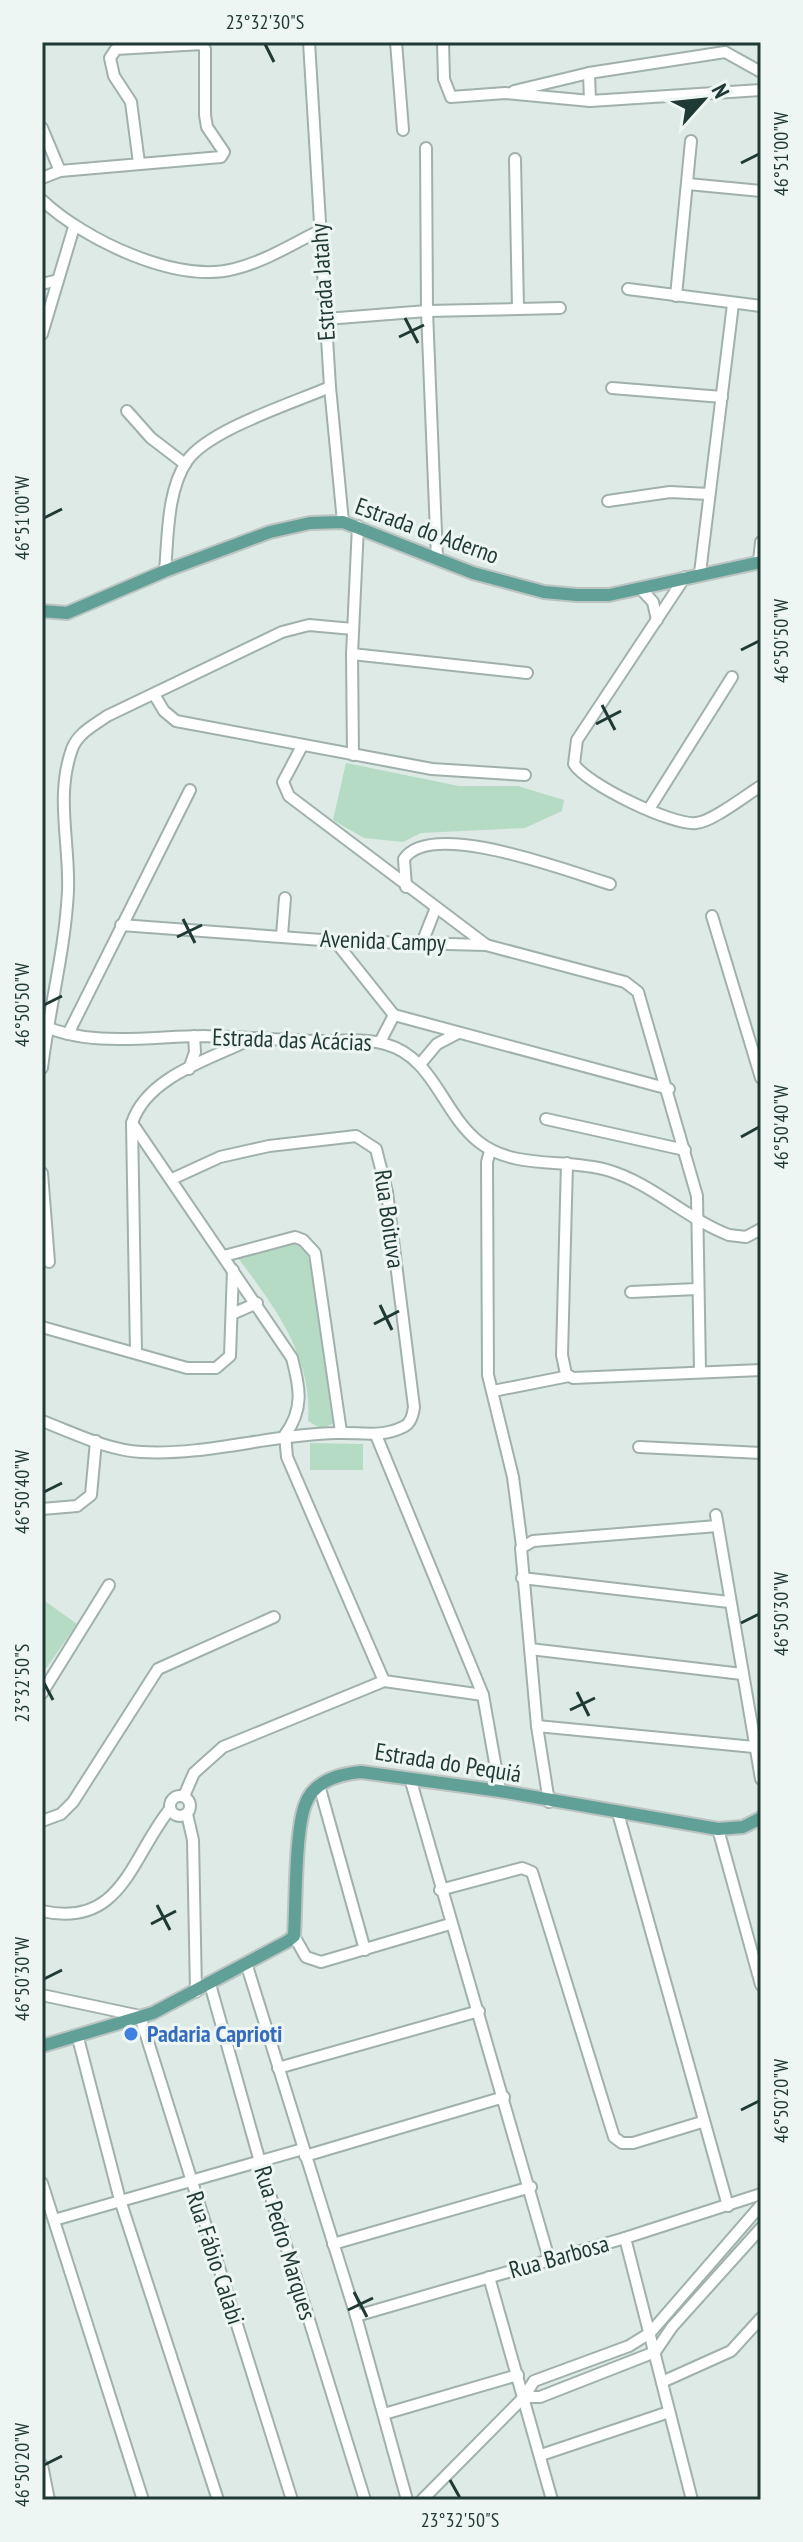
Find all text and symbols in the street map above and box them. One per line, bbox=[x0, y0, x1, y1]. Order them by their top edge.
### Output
text: 23°32'30"S bbox=[226, 9, 304, 35]
north arrow bbox=[663, 60, 743, 140]
text: N bbox=[706, 79, 736, 103]
text: 46°51'00"W bbox=[768, 111, 794, 196]
street label: Estrada Jatahy bbox=[303, 222, 342, 342]
text: 46°51'00"W bbox=[9, 475, 35, 560]
street label: Estrada do Aderno bbox=[351, 490, 503, 571]
text: 46°50'50"W bbox=[768, 598, 794, 683]
street label: Avenida Campy bbox=[320, 923, 446, 958]
text: 46°50'50"W bbox=[9, 962, 35, 1047]
street label: Estrada das Acácias bbox=[212, 1021, 372, 1058]
text: 46°50'40"W bbox=[768, 1084, 794, 1169]
street label: Rua Boituva bbox=[367, 1168, 412, 1270]
text: 46°50'40"W bbox=[9, 1449, 35, 1534]
text: 46°50'30"W bbox=[768, 1571, 794, 1656]
text: 23°32'50"S bbox=[9, 1644, 35, 1722]
street label: Estrada do Pequiá bbox=[373, 1736, 523, 1789]
text: 46°50'30"W bbox=[9, 1936, 35, 2021]
place label: Padaria Caprioti bbox=[147, 2018, 282, 2049]
marker: Padaria Caprioti bbox=[122, 2025, 140, 2043]
text: 46°50'20"W bbox=[768, 2058, 794, 2143]
street label: Rua Pedro Marques bbox=[247, 2162, 324, 2324]
street label: Rua Fábio Calabi bbox=[179, 2187, 252, 2328]
street label: Rua Barbosa bbox=[505, 2227, 612, 2286]
text: 46°50'20"W bbox=[9, 2422, 35, 2507]
text: 23°32'50"S bbox=[421, 2507, 499, 2533]

